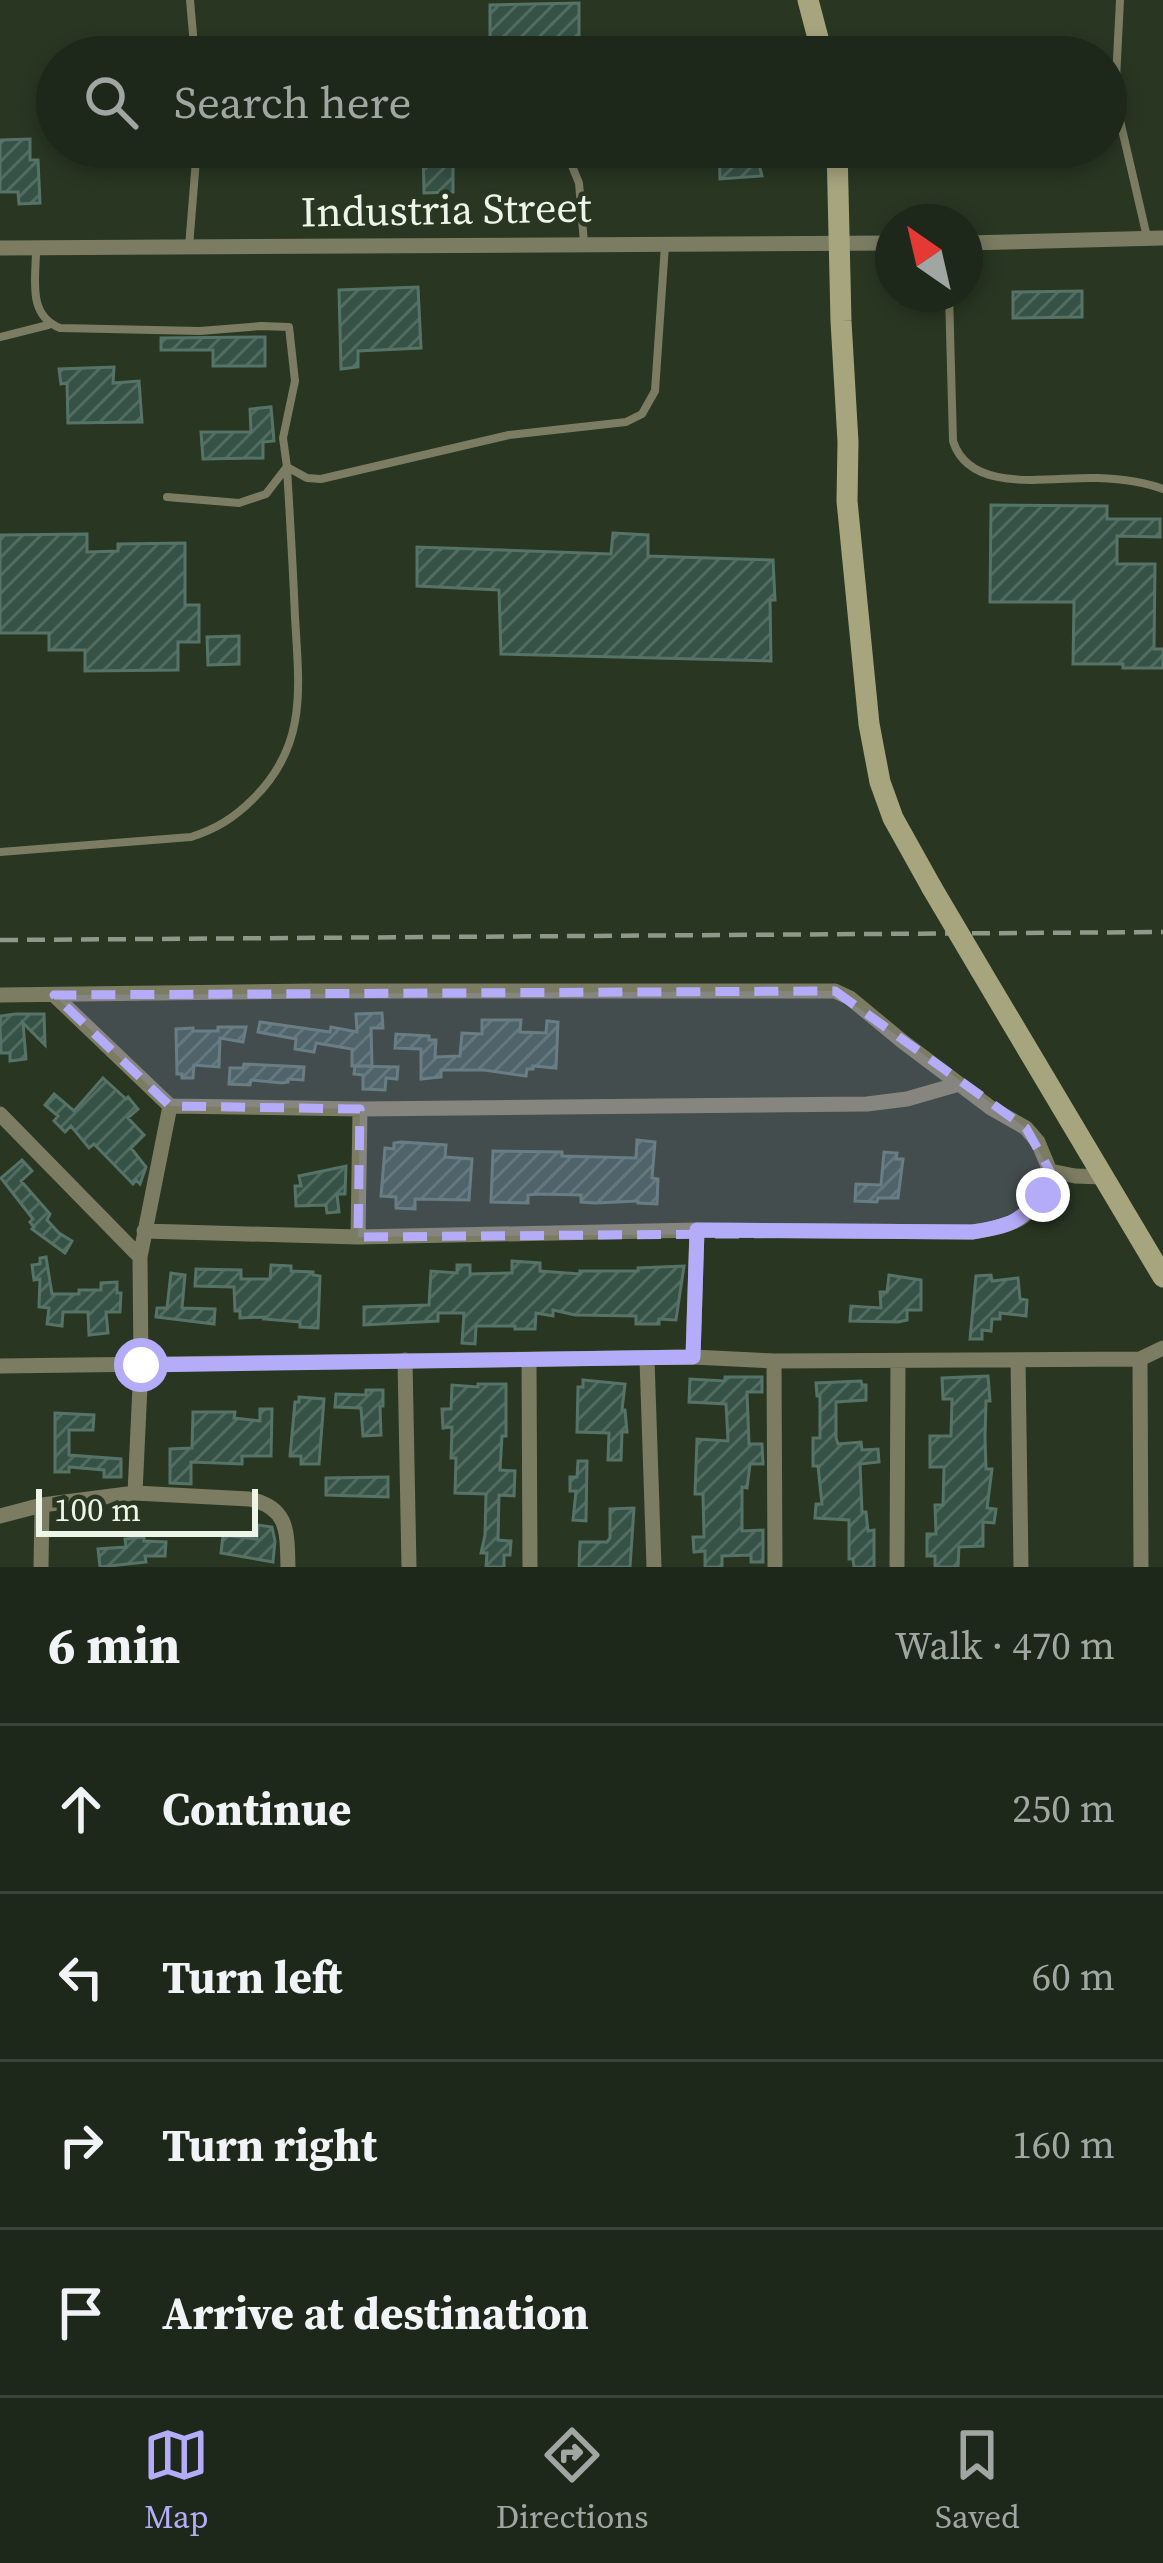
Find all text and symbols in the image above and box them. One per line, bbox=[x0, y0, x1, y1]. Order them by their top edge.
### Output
search box bbox=[36, 36, 1127, 168]
icon: search bbox=[78, 69, 144, 135]
text: Search here bbox=[174, 71, 411, 133]
street label: Industria Street bbox=[300, 177, 592, 241]
north arrow bbox=[875, 204, 983, 312]
route end bbox=[1016, 1168, 1070, 1222]
route start bbox=[114, 1338, 168, 1392]
scale bar bbox=[36, 1483, 258, 1536]
text: 100 m bbox=[54, 1487, 141, 1532]
text: 6 min bbox=[48, 1610, 180, 1680]
text: Walk · 470 m bbox=[895, 1619, 1115, 1672]
icon: ahead bbox=[48, 1776, 114, 1842]
text: Continue bbox=[162, 1778, 351, 1840]
text: 250 m bbox=[1012, 1782, 1115, 1835]
icon: left bbox=[48, 1944, 114, 2010]
text: Turn left bbox=[162, 1946, 342, 2008]
text: 60 m bbox=[1032, 1950, 1115, 2003]
icon: right bbox=[48, 2112, 114, 2178]
text: Turn right bbox=[162, 2114, 377, 2176]
text: 160 m bbox=[1012, 2118, 1115, 2171]
icon: arrive bbox=[48, 2280, 114, 2346]
text: Arrive at destination bbox=[162, 2282, 589, 2344]
tab: Map bbox=[143, 2422, 209, 2539]
tab: Directions bbox=[496, 2422, 649, 2539]
tab: Saved bbox=[935, 2422, 1020, 2539]

